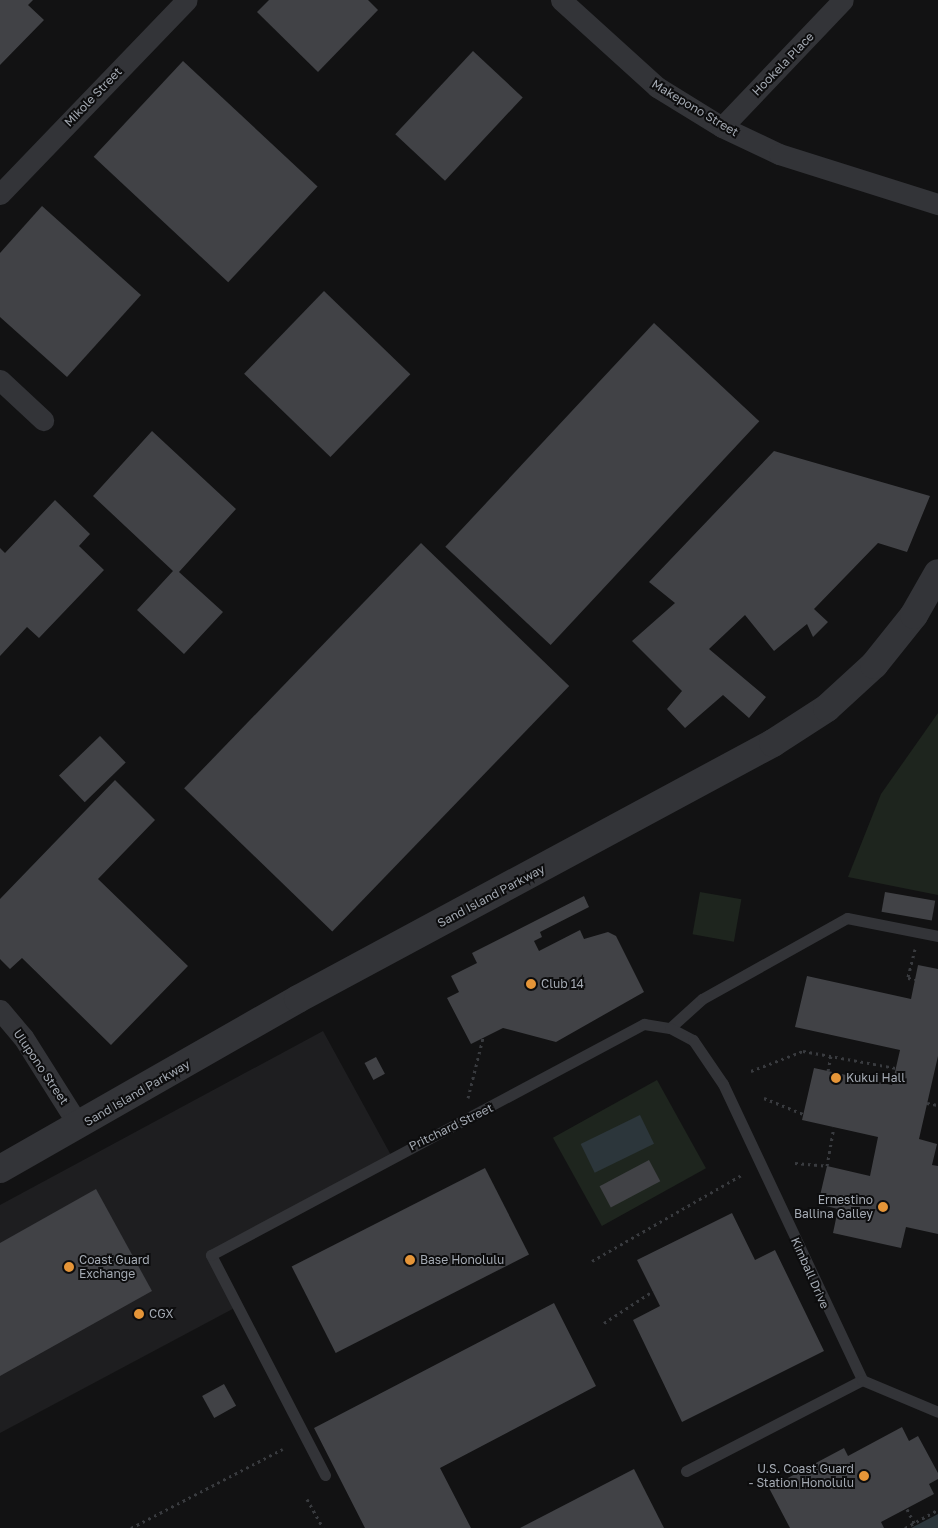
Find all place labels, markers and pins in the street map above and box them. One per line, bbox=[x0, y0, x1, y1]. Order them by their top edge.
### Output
place label: Club 14 bbox=[541, 977, 584, 991]
marker: Club 14 bbox=[525, 978, 537, 990]
place label: Kukui Hall bbox=[846, 1071, 905, 1085]
marker: Kukui Hall bbox=[830, 1072, 842, 1084]
place label: Ernestino Ballina Galley bbox=[794, 1193, 873, 1221]
marker: Ernestino Ballina Galley bbox=[877, 1201, 889, 1213]
place label: Coast Guard Exchange bbox=[79, 1253, 150, 1281]
place label: Base Honolulu bbox=[420, 1253, 504, 1267]
marker: Base Honolulu bbox=[404, 1254, 416, 1266]
marker: Coast Guard Exchange bbox=[63, 1261, 75, 1273]
place label: CGX bbox=[149, 1307, 173, 1321]
marker: CGX bbox=[133, 1308, 145, 1320]
place label: U.S. Coast Guard - Station Honolulu bbox=[749, 1462, 854, 1490]
marker: U.S. Coast Guard - Station Honolulu bbox=[858, 1470, 870, 1482]

